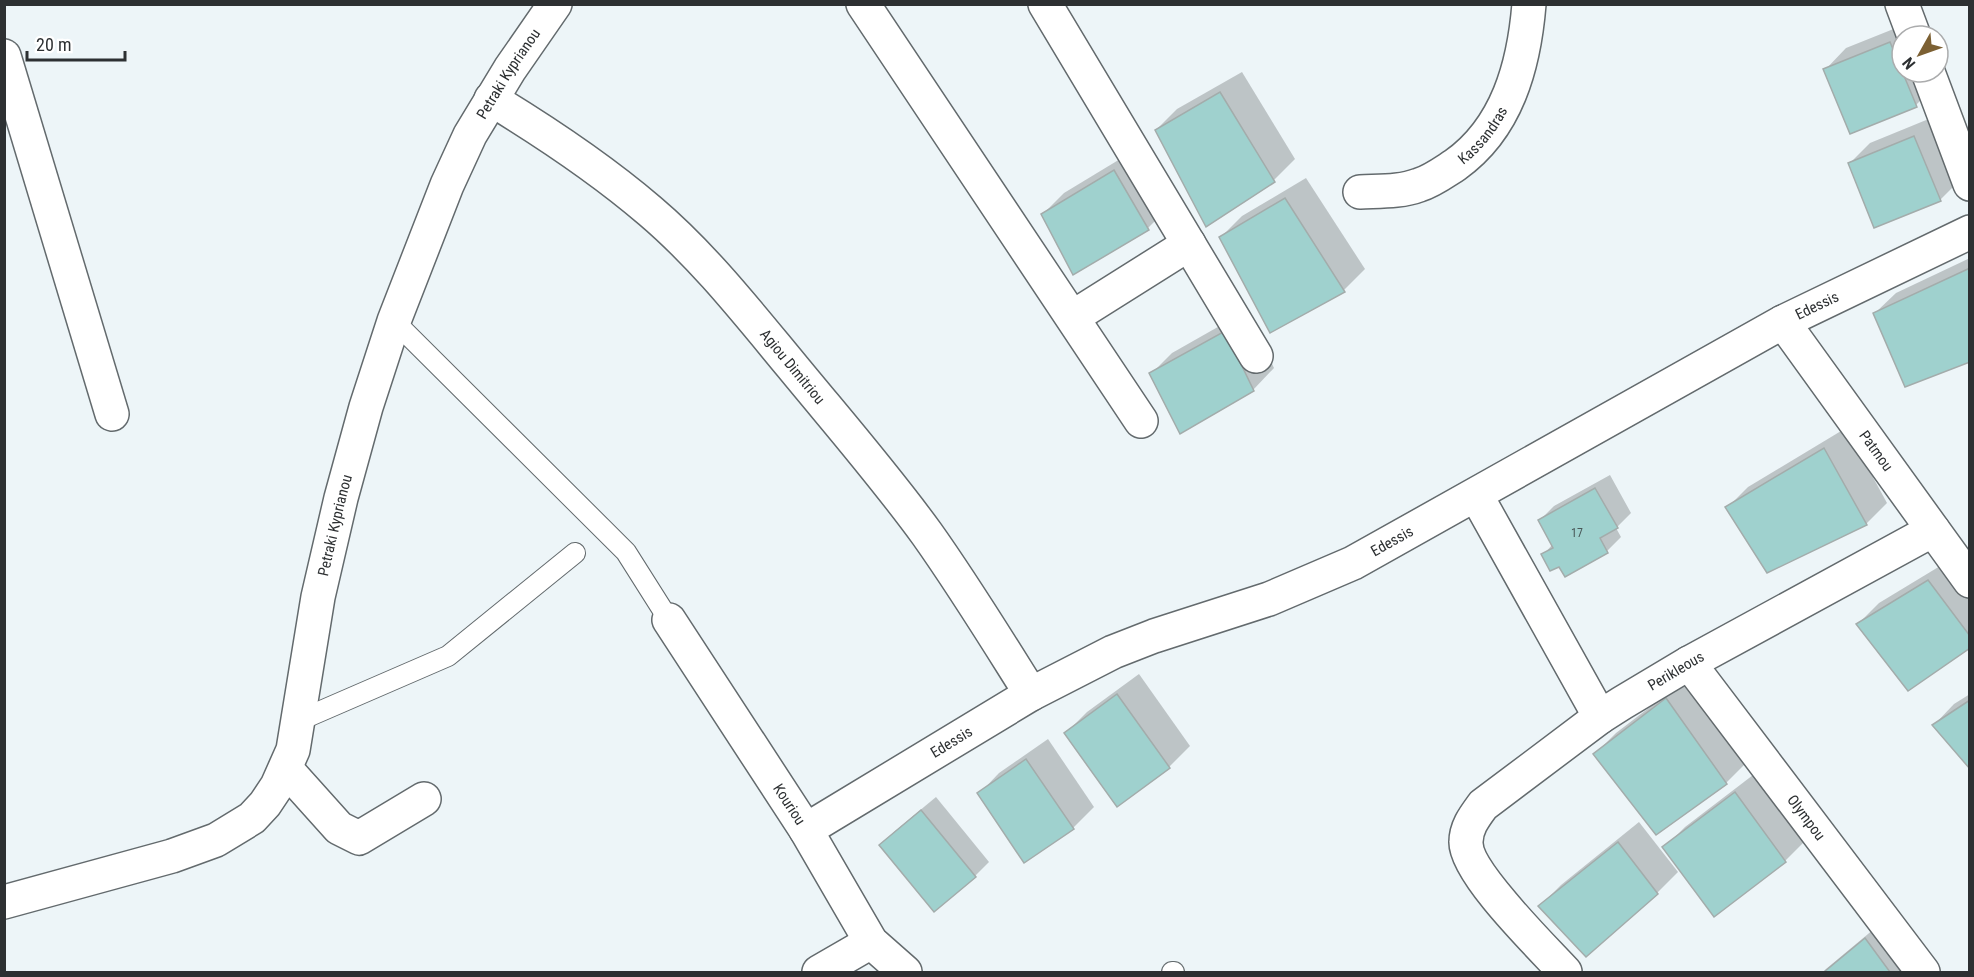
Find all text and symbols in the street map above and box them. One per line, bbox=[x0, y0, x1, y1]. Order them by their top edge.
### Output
scale bar bbox=[27, 24, 124, 62]
north arrow bbox=[1890, 24, 1950, 84]
street label: Petraki Kyprianou bbox=[473, 25, 544, 122]
text: 20 m bbox=[36, 34, 71, 55]
text: N bbox=[1898, 53, 1919, 73]
street label: Kassandras bbox=[1454, 103, 1511, 168]
street label: Edessis bbox=[1793, 287, 1842, 324]
street label: Agiou Dimitriou bbox=[756, 326, 829, 408]
street label: Patmou bbox=[1855, 427, 1897, 475]
street label: Petraki Kyprianou bbox=[314, 473, 356, 578]
street label: Edessis bbox=[1368, 522, 1417, 560]
house number: 17 bbox=[1571, 526, 1583, 540]
street label: Perikleous bbox=[1645, 647, 1707, 695]
street label: Edessis bbox=[927, 722, 976, 762]
street label: Kouriou bbox=[769, 780, 809, 828]
street label: Olympou bbox=[1783, 791, 1829, 844]

